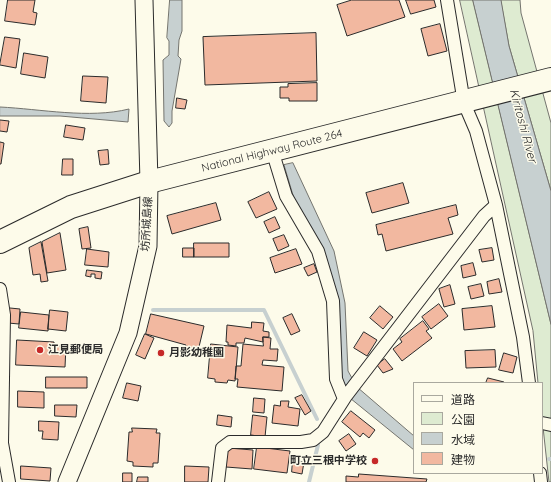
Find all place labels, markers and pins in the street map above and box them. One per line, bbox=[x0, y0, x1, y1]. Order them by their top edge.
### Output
place label: 江見郵便局 bbox=[48, 343, 103, 357]
marker: 江見郵便局 bbox=[35, 345, 45, 355]
place label: 月影幼稚園 bbox=[169, 346, 224, 360]
marker: 月影幼稚園 bbox=[156, 348, 166, 358]
place label: 町立三根中学校 bbox=[290, 454, 367, 468]
marker: 町立三根中学校 bbox=[370, 456, 380, 466]

